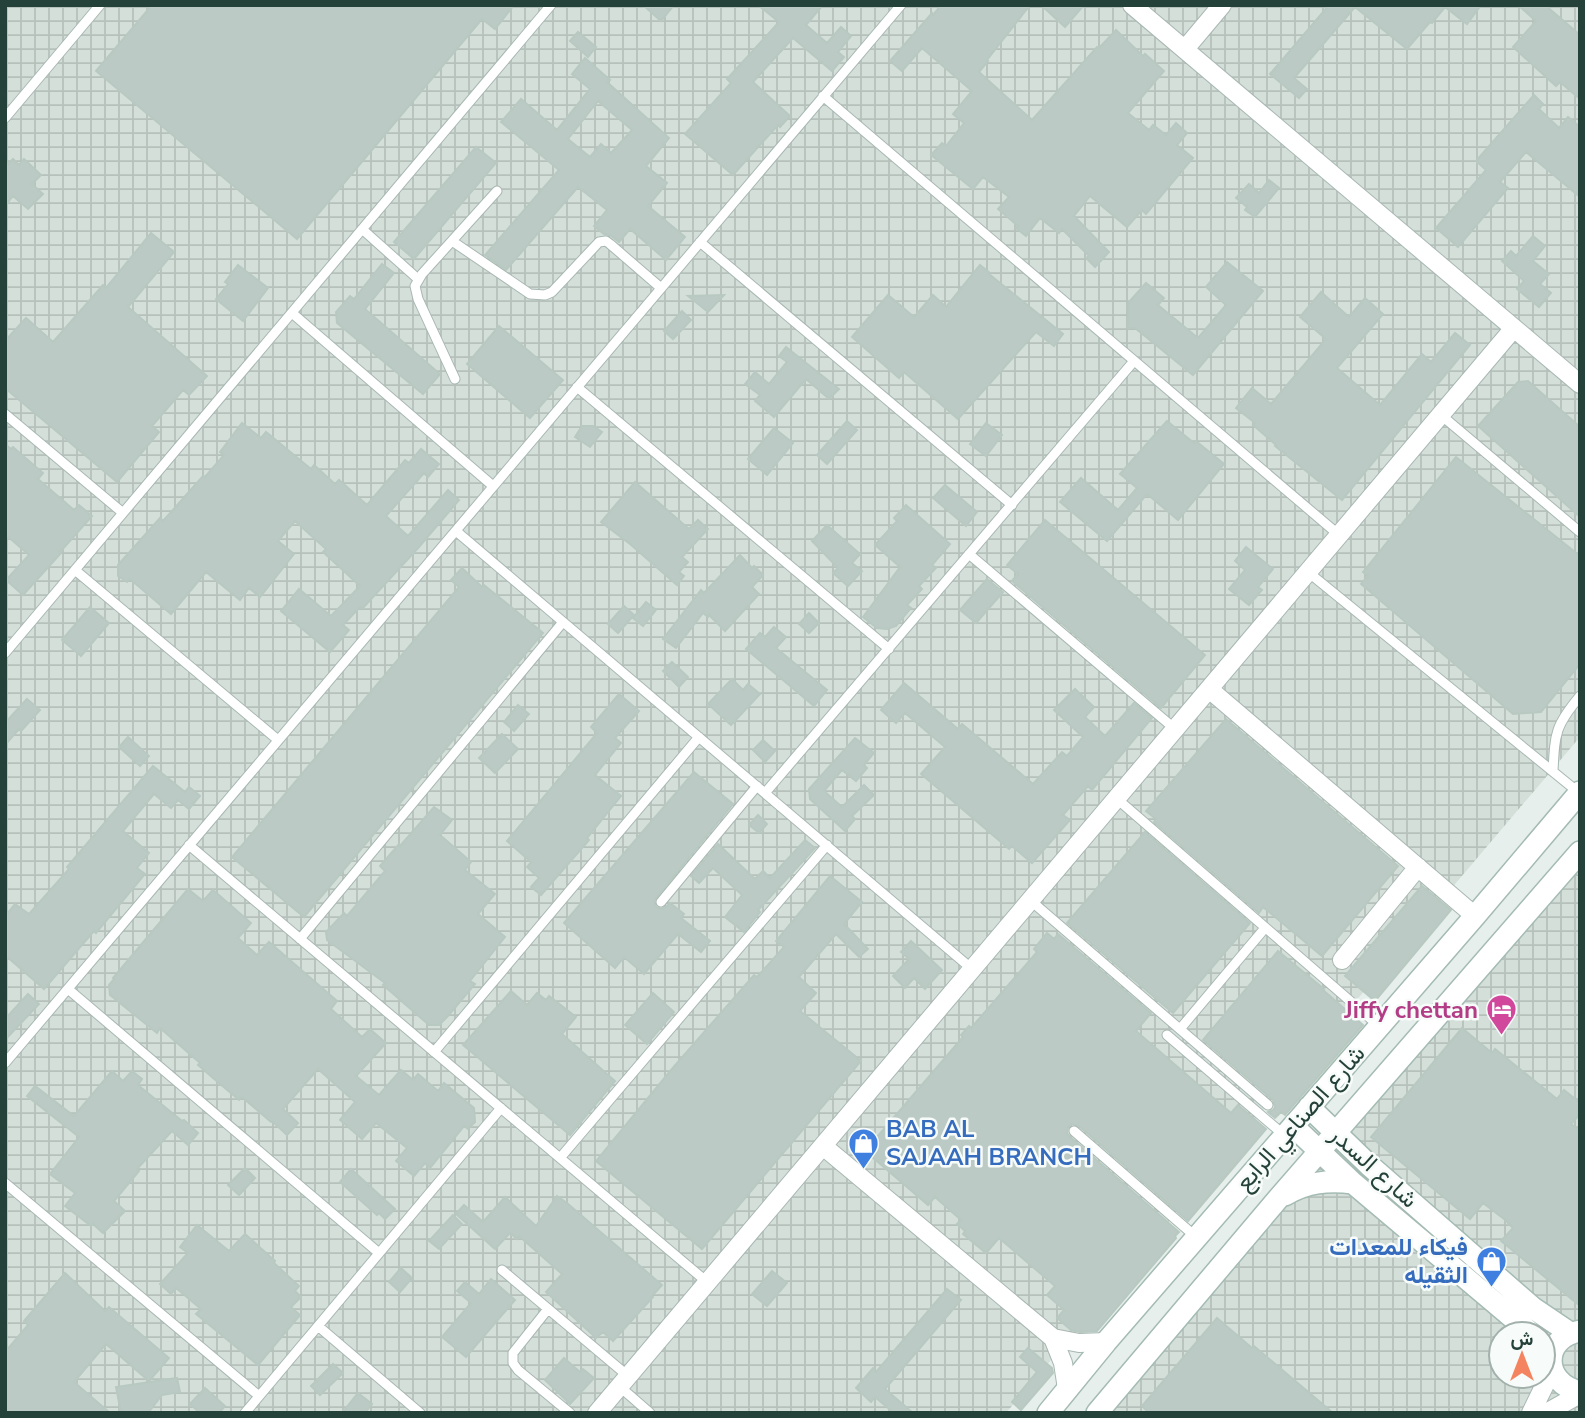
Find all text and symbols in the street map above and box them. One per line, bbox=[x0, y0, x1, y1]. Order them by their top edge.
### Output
hotel icon: Jiffy chettan bbox=[1484, 993, 1518, 1037]
place label: Jiffy chettan bbox=[1343, 994, 1478, 1026]
street label: شارع الصناعي الرابع bbox=[1228, 1038, 1374, 1200]
place label: BAB AL SAJAAH BRANCH bbox=[886, 1113, 1092, 1173]
street label: شارع السدر bbox=[1322, 1118, 1425, 1215]
shop icon: BAB AL SAJAAH BRANCH bbox=[846, 1126, 880, 1170]
place label: فيكاء للمعدات الثقيله bbox=[1329, 1231, 1468, 1291]
shop icon: فيكاء للمعدات الثقيله bbox=[1474, 1244, 1508, 1288]
north arrow bbox=[1487, 1320, 1557, 1390]
text: ش bbox=[1511, 1326, 1534, 1352]

